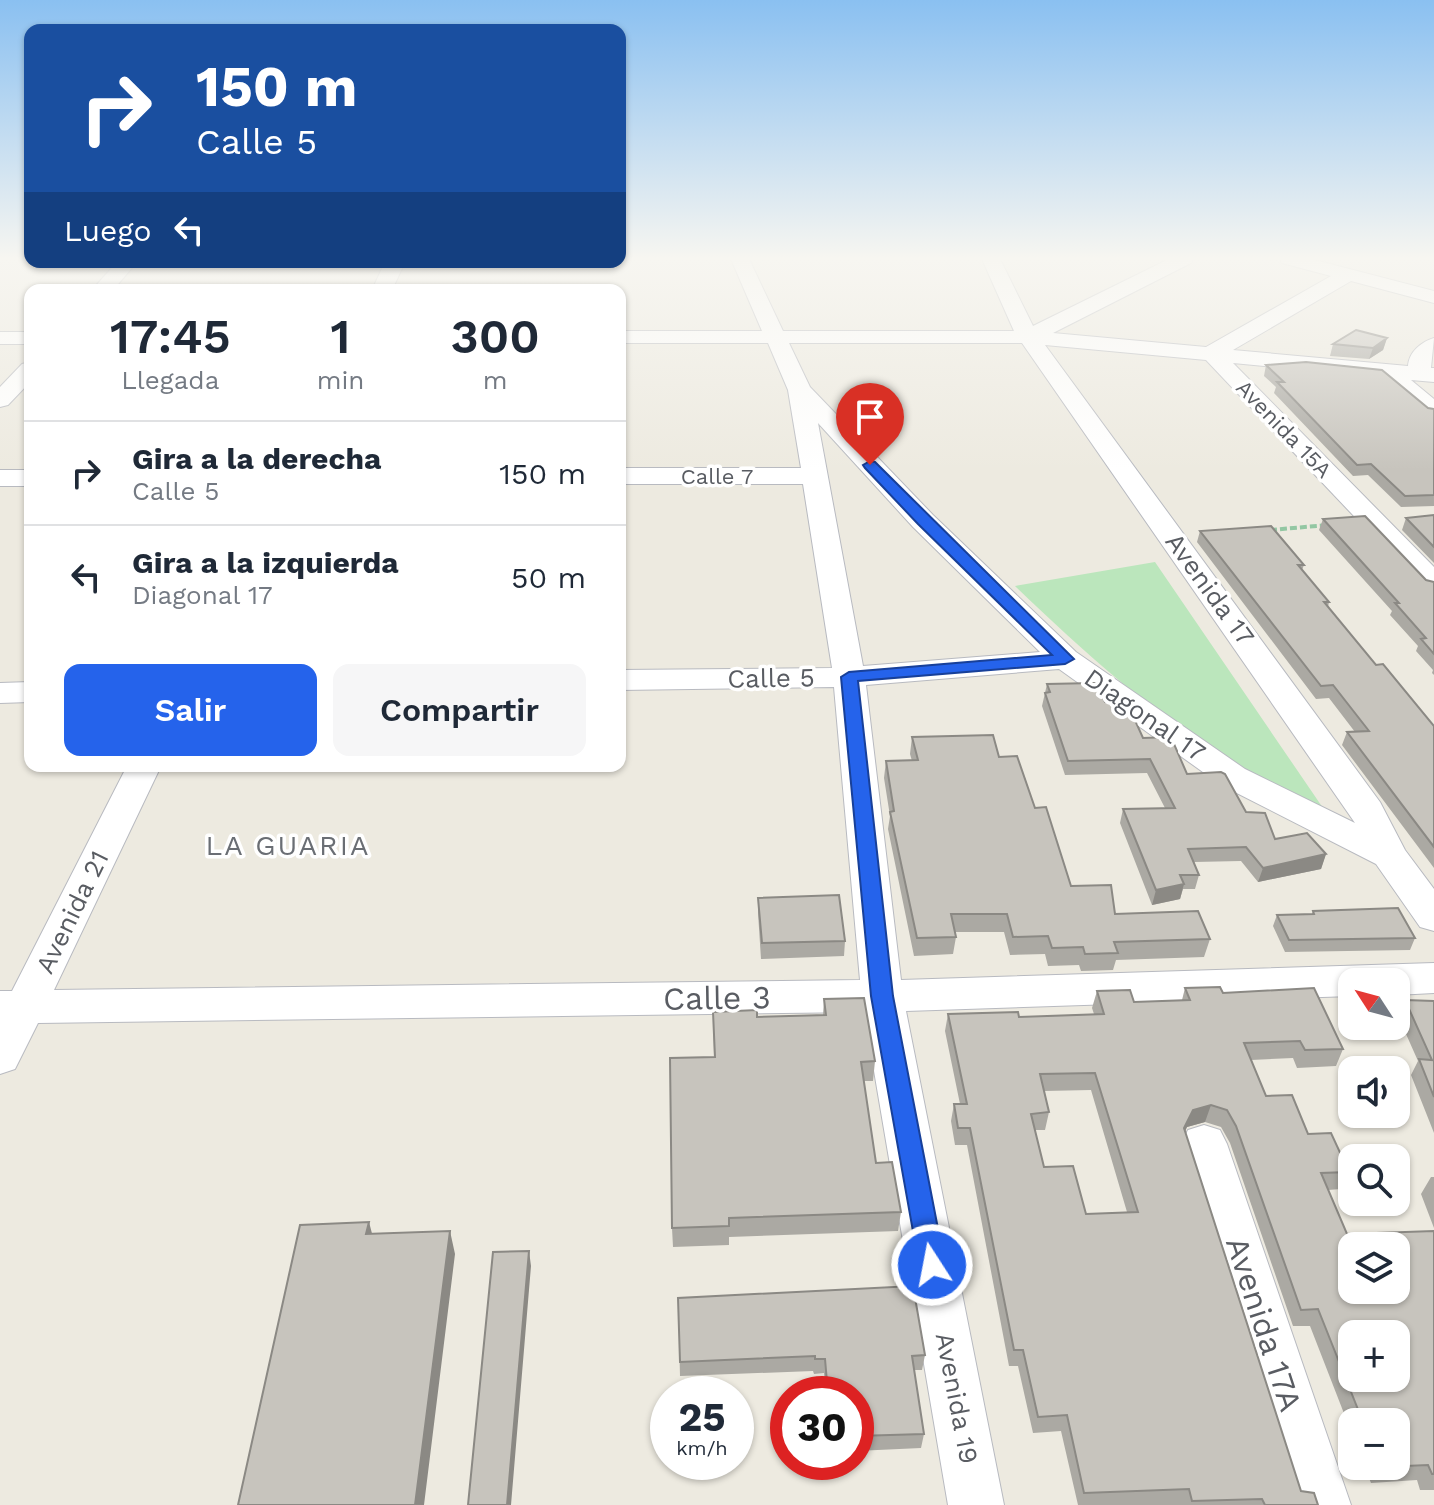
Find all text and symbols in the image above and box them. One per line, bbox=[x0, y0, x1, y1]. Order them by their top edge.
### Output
text: 150 m bbox=[196, 54, 358, 120]
icon: right bbox=[64, 56, 168, 160]
text: Calle 5 bbox=[196, 121, 317, 163]
icon: left bbox=[167, 208, 211, 252]
text: Luego bbox=[64, 213, 151, 248]
text: 17:45 bbox=[110, 308, 231, 365]
text: 1 bbox=[331, 308, 351, 365]
text: 300 bbox=[451, 308, 540, 365]
text: Llegada bbox=[121, 365, 219, 395]
text: min bbox=[317, 365, 364, 395]
text: m bbox=[483, 365, 508, 395]
street label: Avenida 15A bbox=[1231, 375, 1337, 483]
pin bbox=[836, 383, 904, 465]
icon: arrive bbox=[848, 395, 892, 439]
text: Gira a la derecha bbox=[132, 441, 381, 476]
icon: right bbox=[64, 451, 108, 495]
text: 150 m bbox=[499, 456, 586, 491]
street label: Calle 7 bbox=[681, 464, 753, 489]
text: Calle 5 bbox=[132, 476, 219, 506]
street label: Avenida 17 bbox=[1159, 527, 1261, 651]
text: Gira a la izquierda bbox=[132, 545, 399, 580]
icon: left bbox=[64, 555, 108, 599]
text: 50 m bbox=[511, 560, 586, 595]
text: Diagonal 17 bbox=[132, 580, 273, 610]
street label: Calle 5 bbox=[727, 662, 815, 694]
street label: Diagonal 17 bbox=[1079, 662, 1211, 768]
button: Salir bbox=[64, 664, 317, 756]
button: Compartir bbox=[333, 664, 586, 756]
district label: LA GUARIA bbox=[206, 829, 370, 862]
street label: Avenida 21 bbox=[29, 846, 115, 978]
north arrow bbox=[1338, 968, 1410, 1040]
map controls bbox=[1338, 968, 1410, 1480]
street label: Calle 3 bbox=[663, 978, 771, 1018]
button: sound bbox=[1338, 1056, 1410, 1128]
button: search bbox=[1338, 1144, 1410, 1216]
position arrow bbox=[890, 1223, 974, 1307]
street label: Avenida 17A bbox=[1218, 1232, 1310, 1416]
button: layers bbox=[1338, 1232, 1410, 1304]
button: + bbox=[1338, 1320, 1410, 1392]
street label: Avenida 19 bbox=[930, 1330, 984, 1466]
speed limit sign: 30 bbox=[770, 1376, 874, 1480]
text: 25 bbox=[678, 1394, 726, 1441]
button: − bbox=[1338, 1408, 1410, 1480]
text: km/h bbox=[676, 1436, 728, 1460]

